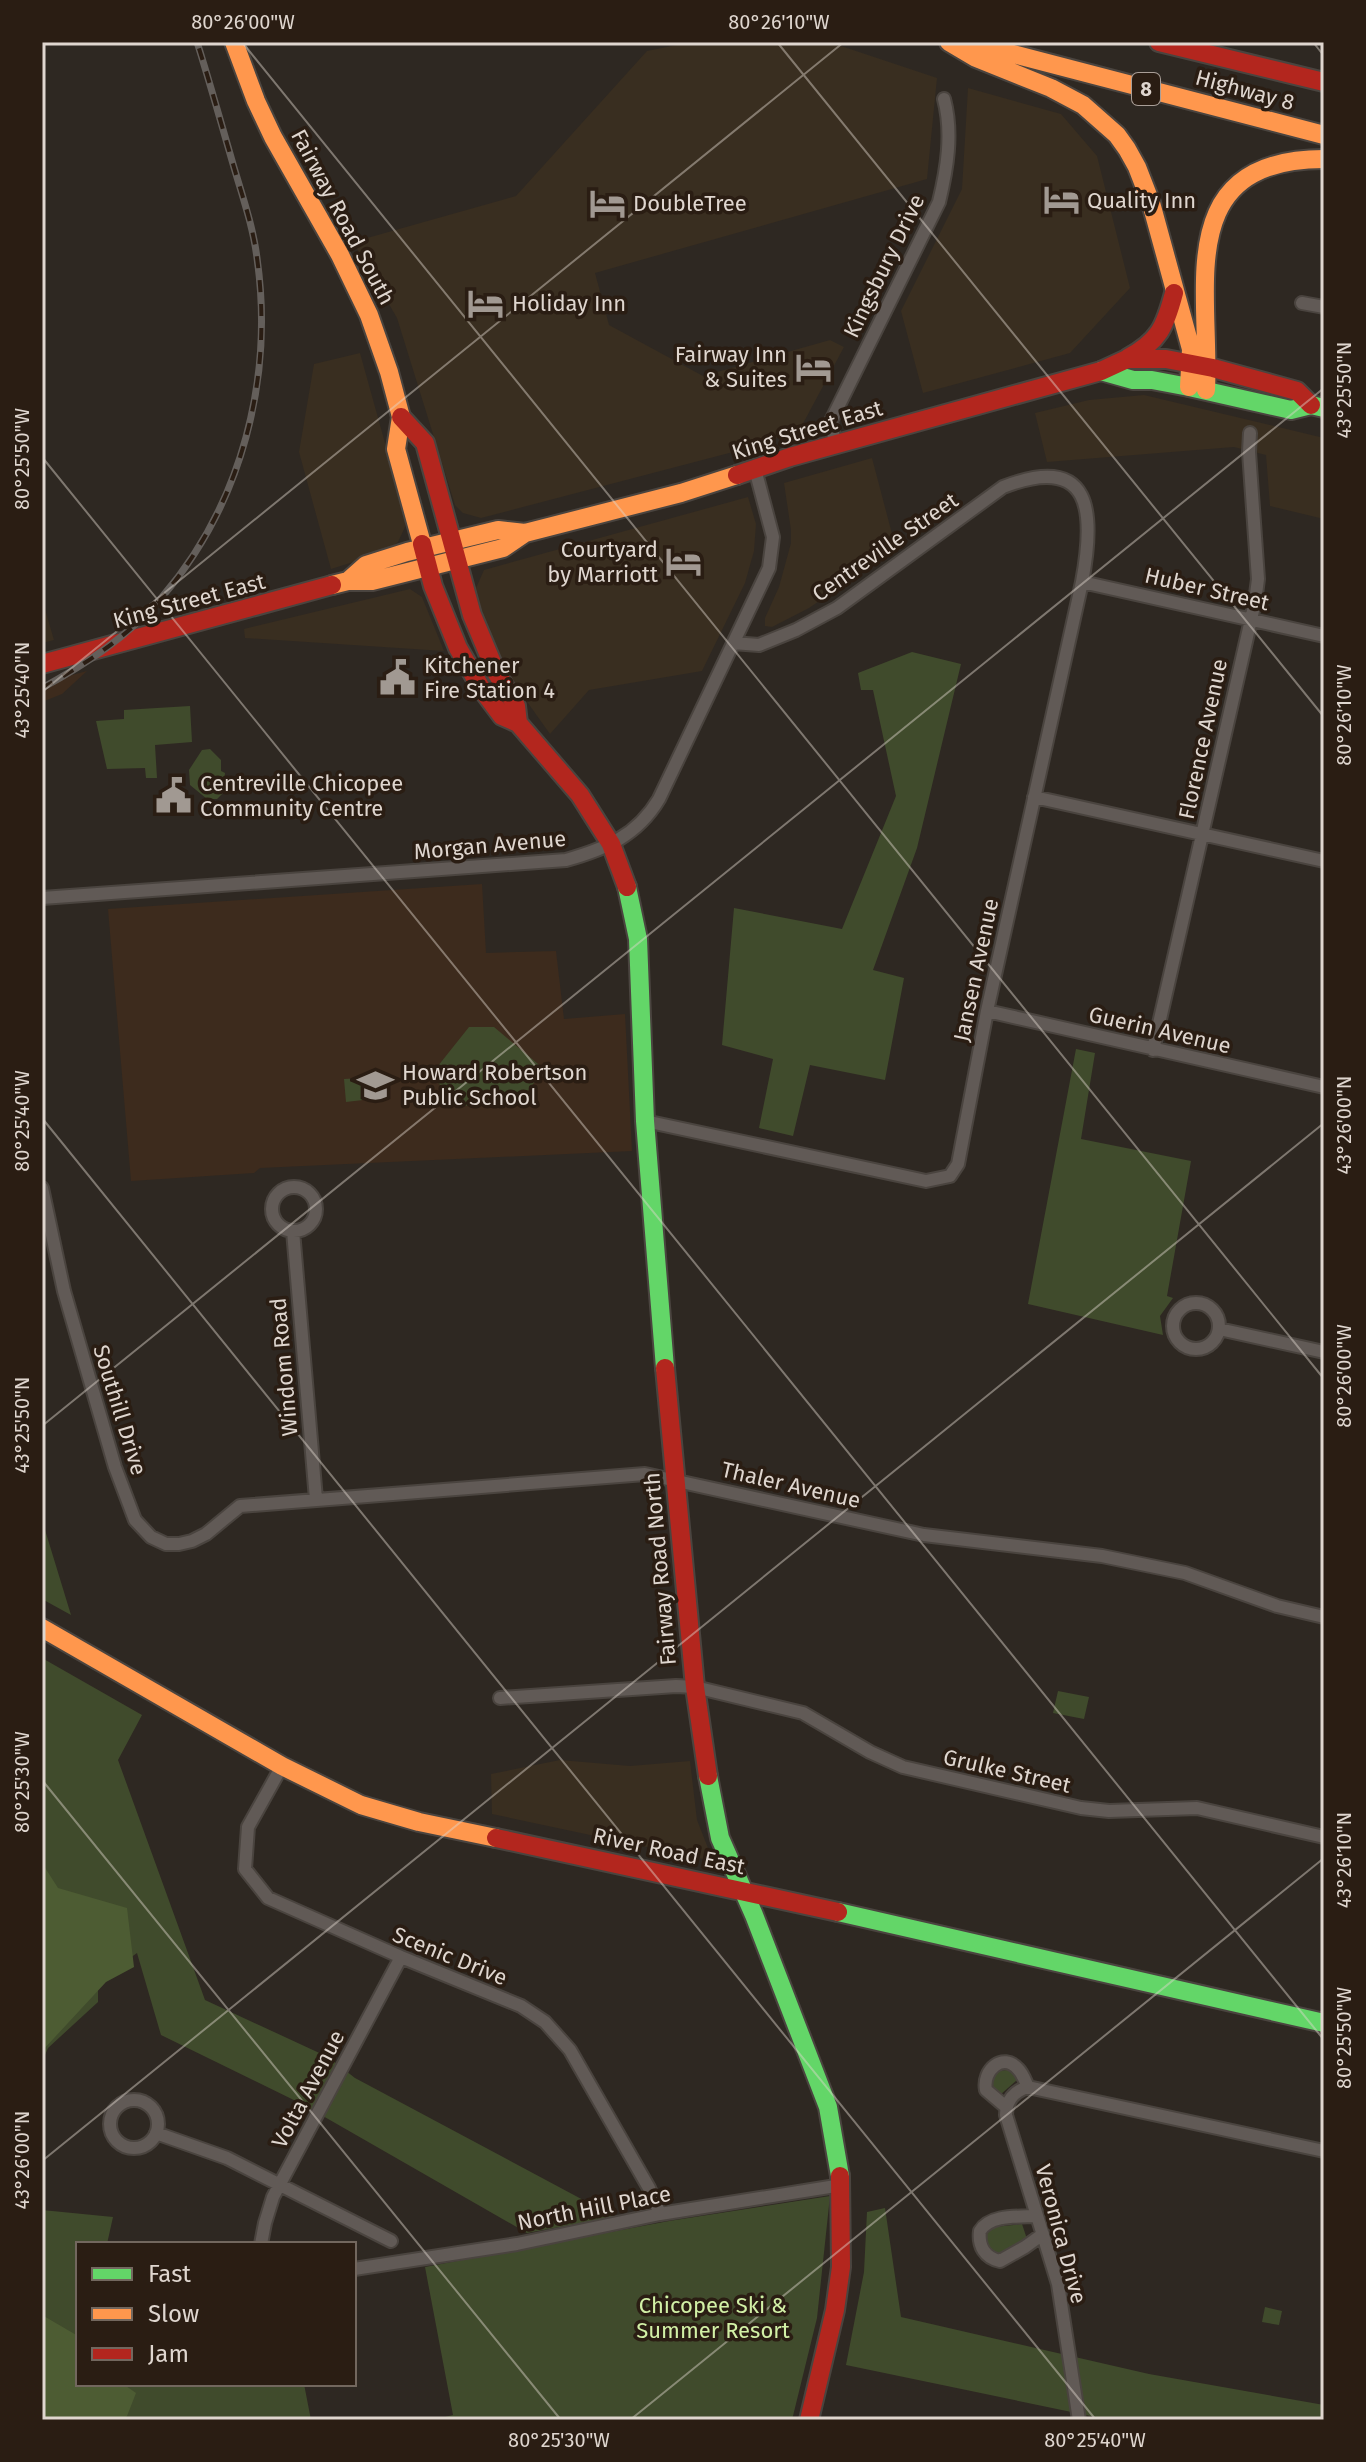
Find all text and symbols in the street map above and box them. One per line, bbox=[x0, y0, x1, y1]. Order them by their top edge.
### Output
text: 80°26'00"W bbox=[191, 10, 295, 34]
text: 80°26'10"W bbox=[728, 10, 830, 34]
street label: Highway 8 bbox=[1193, 64, 1297, 116]
road number: 8 bbox=[1132, 73, 1160, 105]
street label: Fairway Road South bbox=[285, 125, 401, 309]
hotel icon: Quality Inn bbox=[1042, 181, 1080, 219]
hotel icon: DoubleTree bbox=[588, 184, 626, 222]
place label: Quality Inn bbox=[1087, 187, 1196, 214]
place label: DoubleTree bbox=[633, 190, 747, 217]
street label: Kingsbury Drive bbox=[838, 190, 930, 342]
hotel icon: Holiday Inn bbox=[467, 284, 505, 322]
place label: Holiday Inn bbox=[512, 290, 626, 317]
place label: Fairway Inn & Suites bbox=[675, 341, 787, 393]
text: 43°25'50"N bbox=[1332, 341, 1356, 439]
hotel icon: Fairway Inn & Suites bbox=[794, 348, 832, 386]
street label: King Street East bbox=[728, 394, 886, 466]
text: 80°25'50"W bbox=[10, 408, 34, 510]
street label: Centreville Street bbox=[807, 487, 963, 607]
place label: Courtyard by Marriott bbox=[547, 536, 658, 588]
hotel icon: Courtyard by Marriott bbox=[665, 543, 703, 581]
street label: Huber Street bbox=[1142, 562, 1272, 616]
street label: King Street East bbox=[110, 568, 268, 634]
text: 43°25'40"N bbox=[10, 642, 34, 738]
place label: Kitchener Fire Station 4 bbox=[424, 652, 555, 704]
street label: Florence Avenue bbox=[1173, 656, 1233, 822]
public building icon: Kitchener Fire Station 4 bbox=[379, 659, 417, 697]
text: 80°26'10"W bbox=[1332, 664, 1356, 766]
place label: Centreville Chicopee Community Centre bbox=[200, 770, 403, 822]
public building icon: Centreville Chicopee Community Centre bbox=[155, 777, 193, 815]
street label: Morgan Avenue bbox=[413, 825, 567, 865]
street label: Jansen Avenue bbox=[948, 896, 1004, 1044]
street label: Guerin Avenue bbox=[1086, 1001, 1234, 1059]
place label: Howard Robertson Public School bbox=[402, 1059, 587, 1111]
school or university icon: Howard Robertson Public School bbox=[357, 1066, 395, 1104]
text: 80°25'40"W bbox=[10, 1070, 34, 1172]
text: 43°26'00"N bbox=[1332, 1076, 1356, 1174]
street label: Windom Road bbox=[265, 1297, 303, 1437]
text: 80°26'00"W bbox=[1332, 1324, 1356, 1428]
street label: Southill Drive bbox=[87, 1342, 153, 1478]
text: 43°25'50"N bbox=[10, 1376, 34, 1474]
street label: Thaler Avenue bbox=[719, 1456, 863, 1514]
street label: Fairway Road North bbox=[638, 1471, 682, 1667]
text: 80°25'30"W bbox=[10, 1731, 34, 1833]
street label: Grulke Street bbox=[941, 1743, 1074, 1799]
text: 43°26'10"N bbox=[1332, 1812, 1356, 1908]
street label: River Road East bbox=[591, 1822, 747, 1880]
street label: Scenic Drive bbox=[389, 1921, 511, 1991]
text: 80°25'50"W bbox=[1332, 1987, 1356, 2089]
street label: Volta Avenue bbox=[266, 2025, 350, 2153]
text: 43°26'00"N bbox=[10, 2111, 34, 2209]
street label: Veronica Drive bbox=[1029, 2161, 1093, 2307]
street label: North Hill Place bbox=[515, 2180, 673, 2236]
legend bbox=[76, 2242, 356, 2386]
text: Fast bbox=[148, 2260, 191, 2288]
park label: Chicopee Ski & Summer Resort bbox=[636, 2292, 790, 2344]
text: Slow bbox=[148, 2300, 199, 2328]
text: Jam bbox=[148, 2340, 189, 2368]
text: 80°25'30"W bbox=[508, 2428, 610, 2452]
text: 80°25'40"W bbox=[1044, 2428, 1146, 2452]

